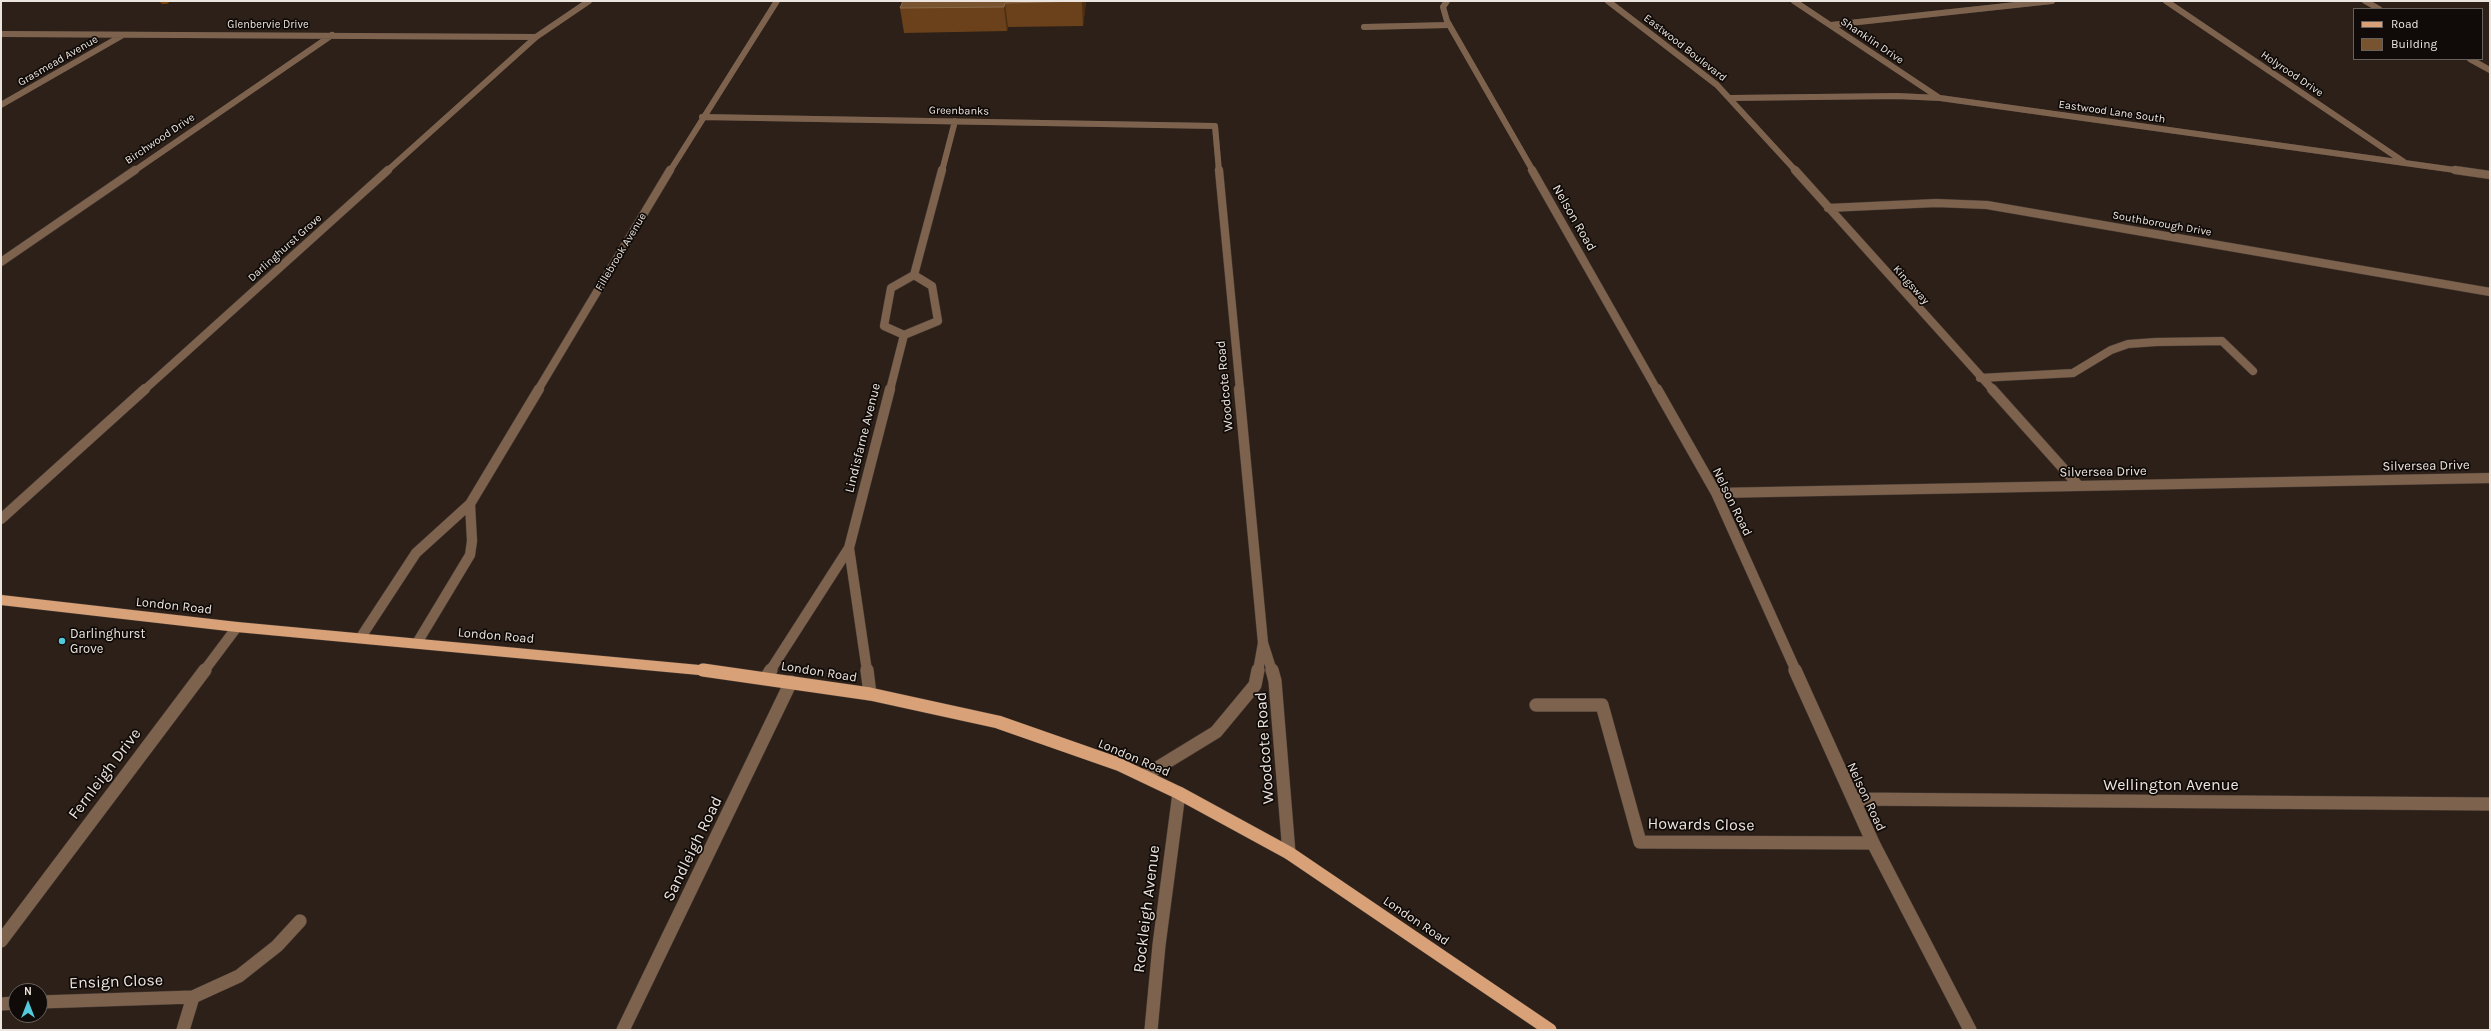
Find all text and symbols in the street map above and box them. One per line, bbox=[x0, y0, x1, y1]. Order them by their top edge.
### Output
legend bbox=[2353, 8, 2483, 60]
street label: Eastwood Boulevard bbox=[1641, 12, 1729, 84]
street label: Shanklin Drive bbox=[1838, 15, 1906, 67]
text: Road bbox=[2391, 17, 2419, 31]
street label: Glenbervie Drive bbox=[227, 18, 309, 32]
street label: Grasmead Avenue bbox=[16, 33, 100, 89]
text: Building bbox=[2391, 37, 2437, 51]
street label: Holyrood Drive bbox=[2258, 48, 2326, 100]
street label: Eastwood Lane South bbox=[2058, 98, 2166, 126]
street label: Greenbanks bbox=[929, 104, 989, 118]
street label: Birchwood Drive bbox=[123, 111, 197, 167]
street label: Nelson Road bbox=[1549, 182, 1599, 254]
street label: Southborough Drive bbox=[2111, 209, 2213, 239]
street label: Darlinghurst Grove bbox=[245, 211, 325, 285]
street label: Fillebrook Avenue bbox=[593, 211, 649, 293]
street label: Kingsway bbox=[1890, 263, 1932, 307]
street label: Woodcote Road bbox=[1213, 340, 1237, 432]
street label: Lindisfarne Avenue bbox=[842, 382, 884, 494]
street label: Silversea Drive bbox=[2382, 457, 2470, 475]
street label: Silversea Drive bbox=[2059, 463, 2147, 481]
street label: Nelson Road bbox=[1709, 465, 1755, 539]
street label: London Road bbox=[135, 594, 213, 618]
street label: London Road bbox=[457, 625, 535, 647]
place label: Darlinghurst Grove bbox=[70, 626, 145, 657]
marker: Darlinghurst Grove bbox=[57, 636, 67, 646]
street label: London Road bbox=[780, 658, 858, 686]
street label: Woodcote Road bbox=[1251, 691, 1279, 805]
street label: Fernleigh Drive bbox=[65, 725, 145, 823]
street label: London Road bbox=[1096, 736, 1172, 780]
street label: Nelson Road bbox=[1843, 760, 1889, 834]
street label: Wellington Avenue bbox=[2103, 775, 2239, 795]
street label: Sandleigh Road bbox=[659, 793, 727, 905]
street label: Howards Close bbox=[1647, 814, 1755, 836]
street label: Rockleigh Avenue bbox=[1130, 844, 1164, 974]
street label: London Road bbox=[1380, 893, 1452, 949]
street label: Ensign Close bbox=[69, 971, 163, 993]
north arrow bbox=[8, 983, 48, 1023]
text: N bbox=[24, 985, 32, 998]

